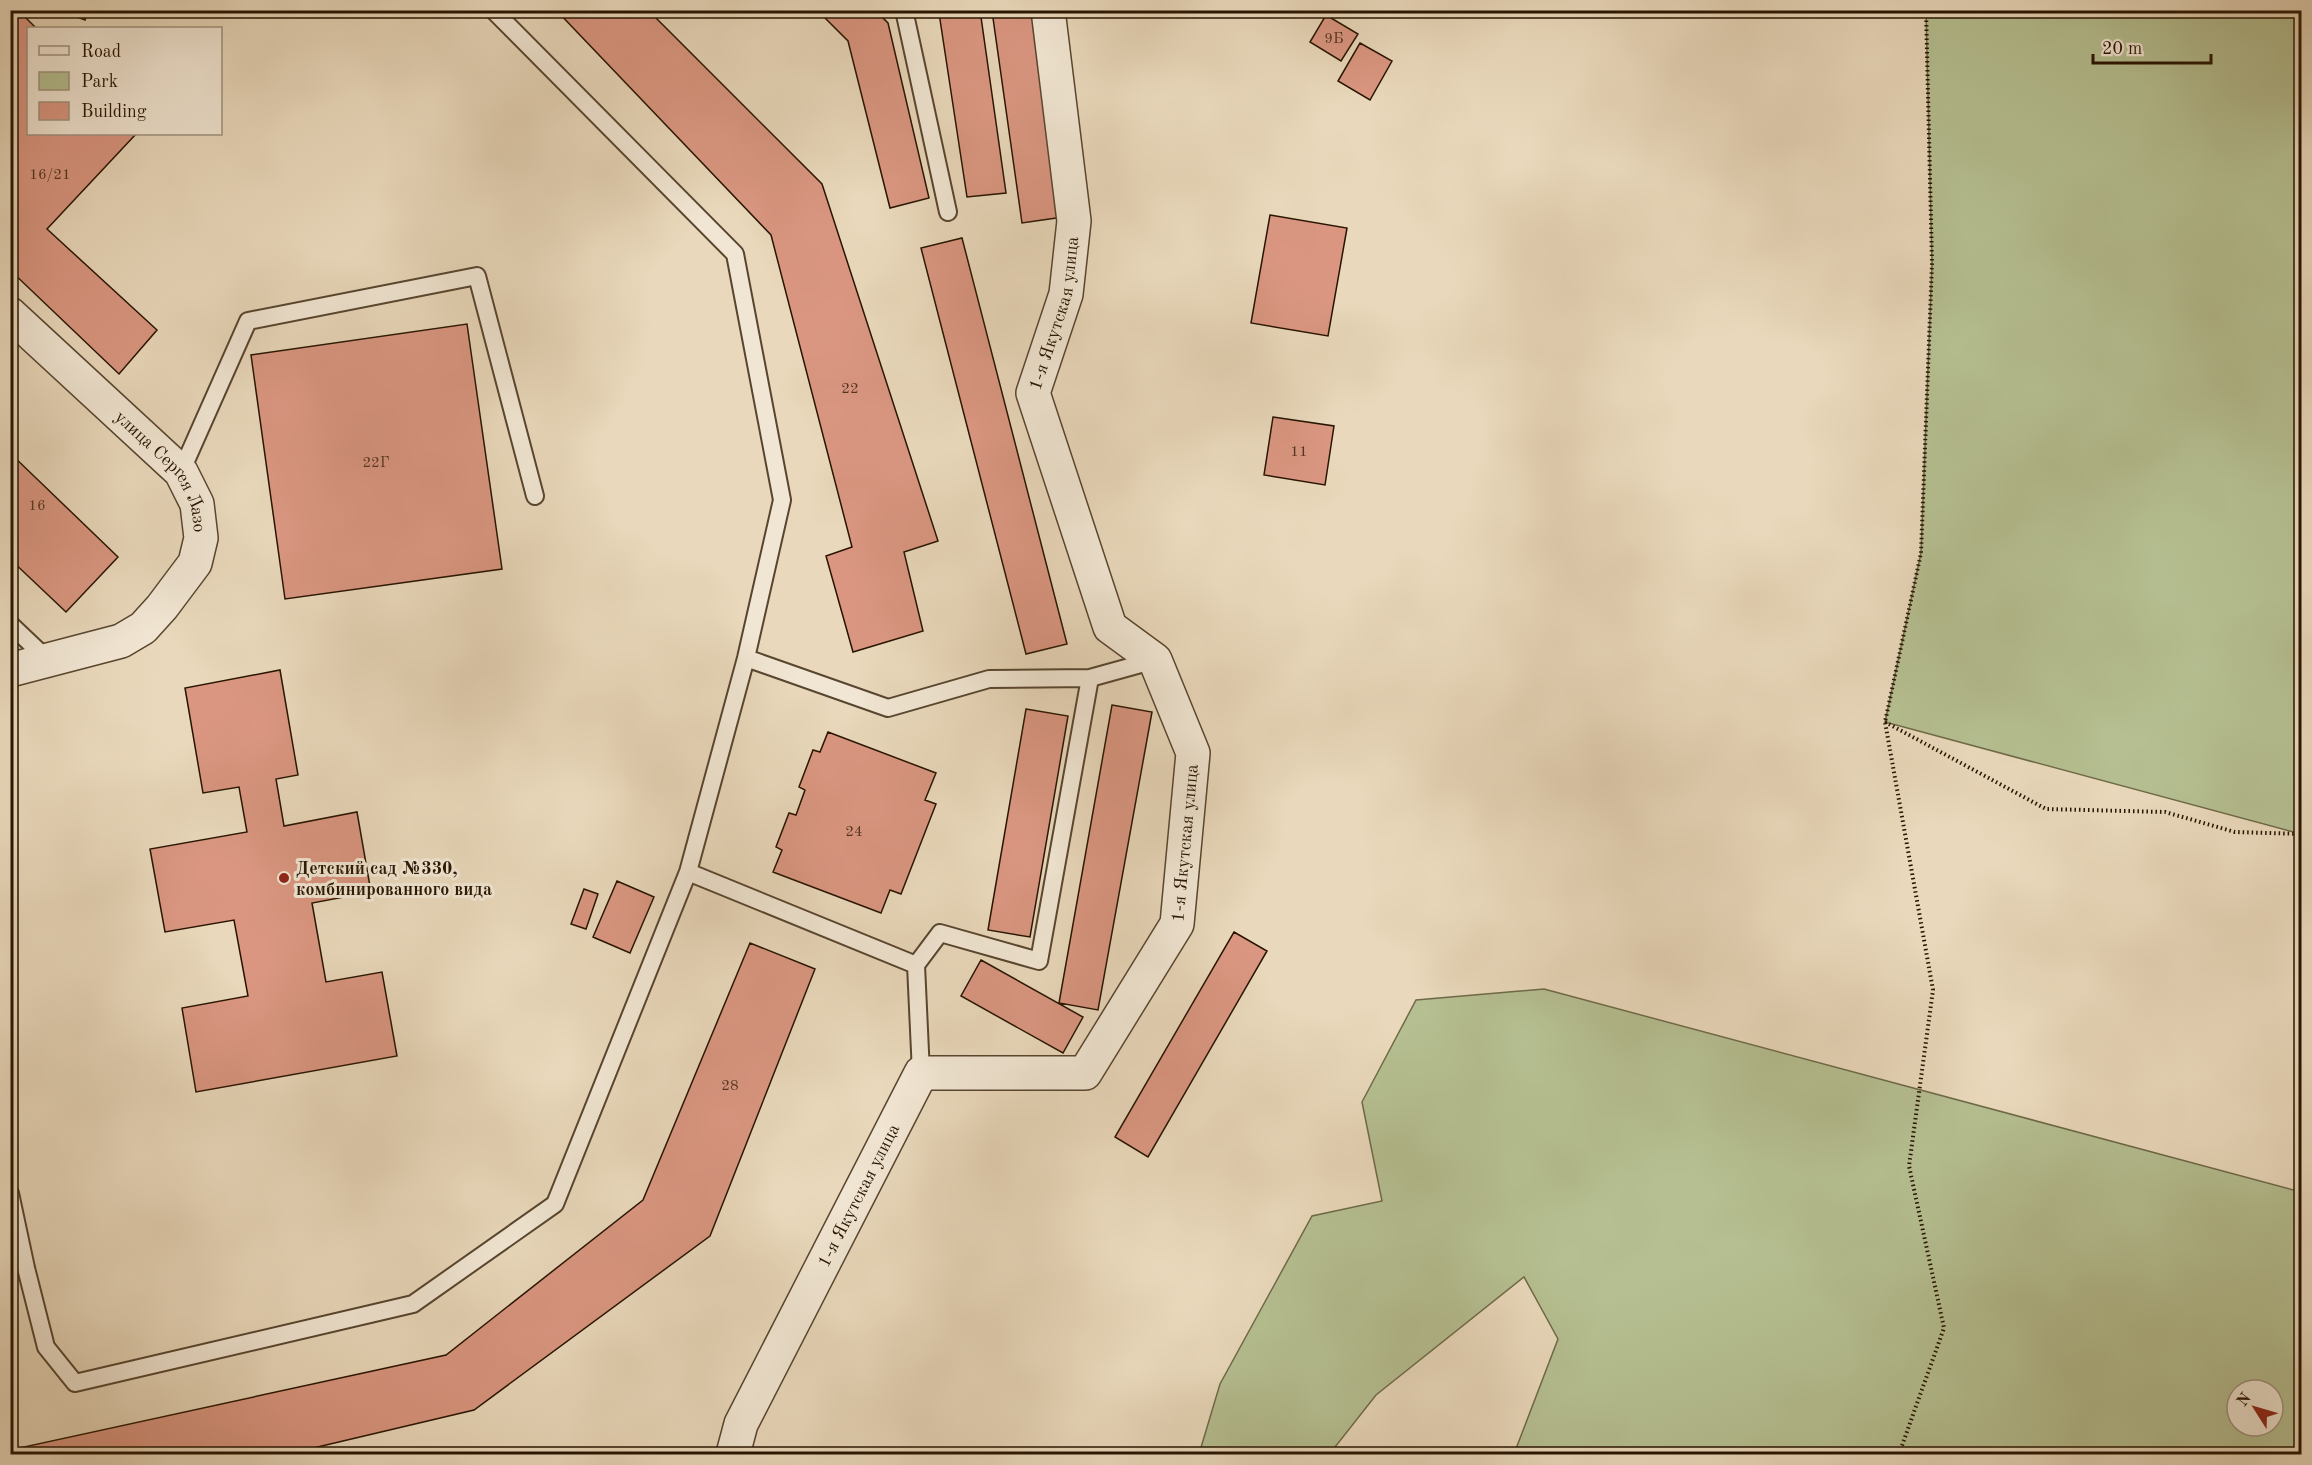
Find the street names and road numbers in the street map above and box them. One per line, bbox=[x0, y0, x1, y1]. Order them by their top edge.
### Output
street label: 1-я Якутская улица bbox=[1027, 235, 1082, 393]
street label: улица Сергея Лазо bbox=[111, 408, 208, 533]
street label: 1-я Якутская улица bbox=[1169, 763, 1202, 923]
street label: 1-я Якутская улица bbox=[815, 1121, 903, 1270]

